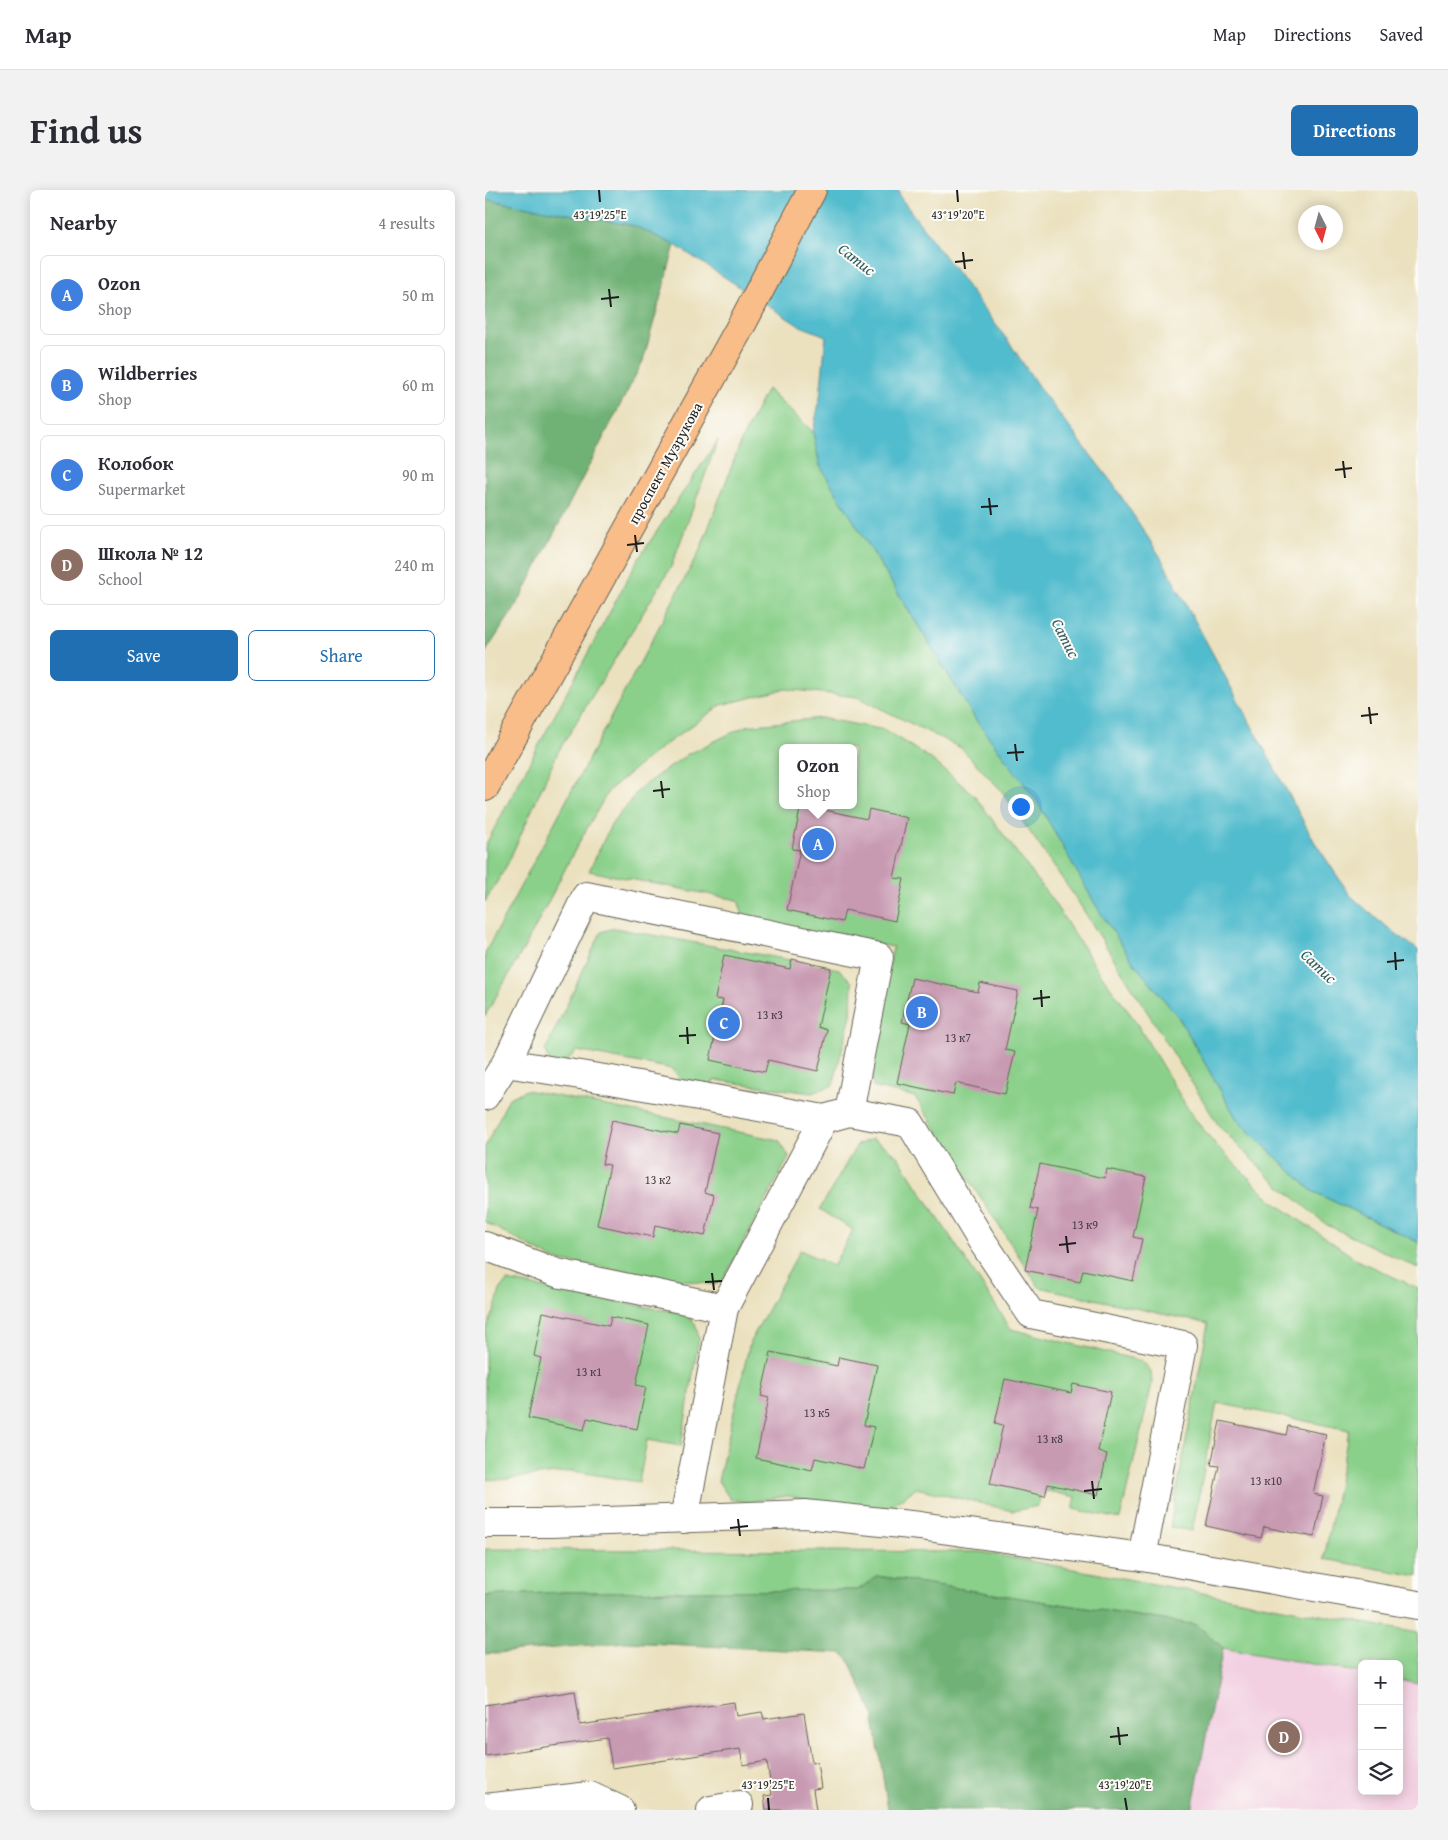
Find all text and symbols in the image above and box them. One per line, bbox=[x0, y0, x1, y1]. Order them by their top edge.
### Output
text: Map bbox=[25, 17, 72, 52]
text: Map bbox=[1213, 21, 1246, 48]
text: Directions bbox=[1274, 21, 1351, 48]
text: Saved bbox=[1379, 21, 1423, 48]
text: Find us bbox=[30, 105, 143, 156]
button: Directions bbox=[1291, 105, 1418, 156]
north arrow bbox=[1298, 205, 1343, 250]
text: 43°19'25"E bbox=[573, 206, 627, 223]
text: 43°19'20"E bbox=[931, 206, 985, 223]
text: Nearby bbox=[50, 207, 117, 238]
text: 4 results bbox=[378, 211, 435, 235]
water label: Сатис bbox=[833, 237, 881, 282]
text: Ozon bbox=[98, 269, 140, 297]
text: A bbox=[62, 283, 72, 307]
text: 50 m bbox=[402, 283, 434, 307]
text: Shop bbox=[98, 297, 132, 321]
text: Wildberries bbox=[98, 359, 197, 387]
text: B bbox=[62, 373, 72, 397]
text: 60 m bbox=[402, 373, 434, 397]
text: Shop bbox=[98, 387, 132, 411]
street label: проспект Музрукова bbox=[623, 398, 708, 528]
text: Колобок bbox=[98, 449, 173, 477]
text: C bbox=[62, 463, 72, 487]
text: 90 m bbox=[402, 463, 434, 487]
text: Supermarket bbox=[98, 477, 185, 501]
text: Школа № 12 bbox=[98, 539, 203, 567]
text: D bbox=[62, 553, 72, 577]
text: 240 m bbox=[394, 553, 434, 577]
text: School bbox=[98, 567, 142, 591]
water label: Сатис bbox=[1046, 614, 1086, 662]
button: Save bbox=[50, 630, 238, 681]
button: Share bbox=[248, 630, 435, 681]
popup bbox=[779, 744, 857, 809]
text: Ozon bbox=[797, 751, 839, 779]
text: Shop bbox=[797, 779, 830, 803]
your location bbox=[1008, 794, 1034, 820]
pin: A bbox=[802, 825, 834, 863]
water label: Сатис bbox=[1296, 943, 1343, 989]
pin: B bbox=[906, 993, 938, 1031]
pin: C bbox=[708, 1004, 740, 1042]
house number: 13 к3 bbox=[757, 1006, 783, 1023]
house number: 13 к7 bbox=[945, 1029, 971, 1046]
house number: 13 к2 bbox=[645, 1171, 671, 1188]
house number: 13 к9 bbox=[1072, 1216, 1098, 1233]
house number: 13 к1 bbox=[576, 1363, 602, 1380]
house number: 13 к5 bbox=[804, 1404, 830, 1421]
house number: 13 к8 bbox=[1037, 1430, 1063, 1447]
house number: 13 к10 bbox=[1250, 1472, 1282, 1489]
map controls bbox=[1358, 1660, 1403, 1795]
button: + bbox=[1358, 1660, 1403, 1705]
button: − bbox=[1358, 1705, 1403, 1750]
pin: D bbox=[1268, 1718, 1300, 1756]
button: layers bbox=[1358, 1750, 1403, 1795]
text: 43°19'25"E bbox=[741, 1776, 795, 1793]
text: 43°19'20"E bbox=[1098, 1776, 1152, 1793]

